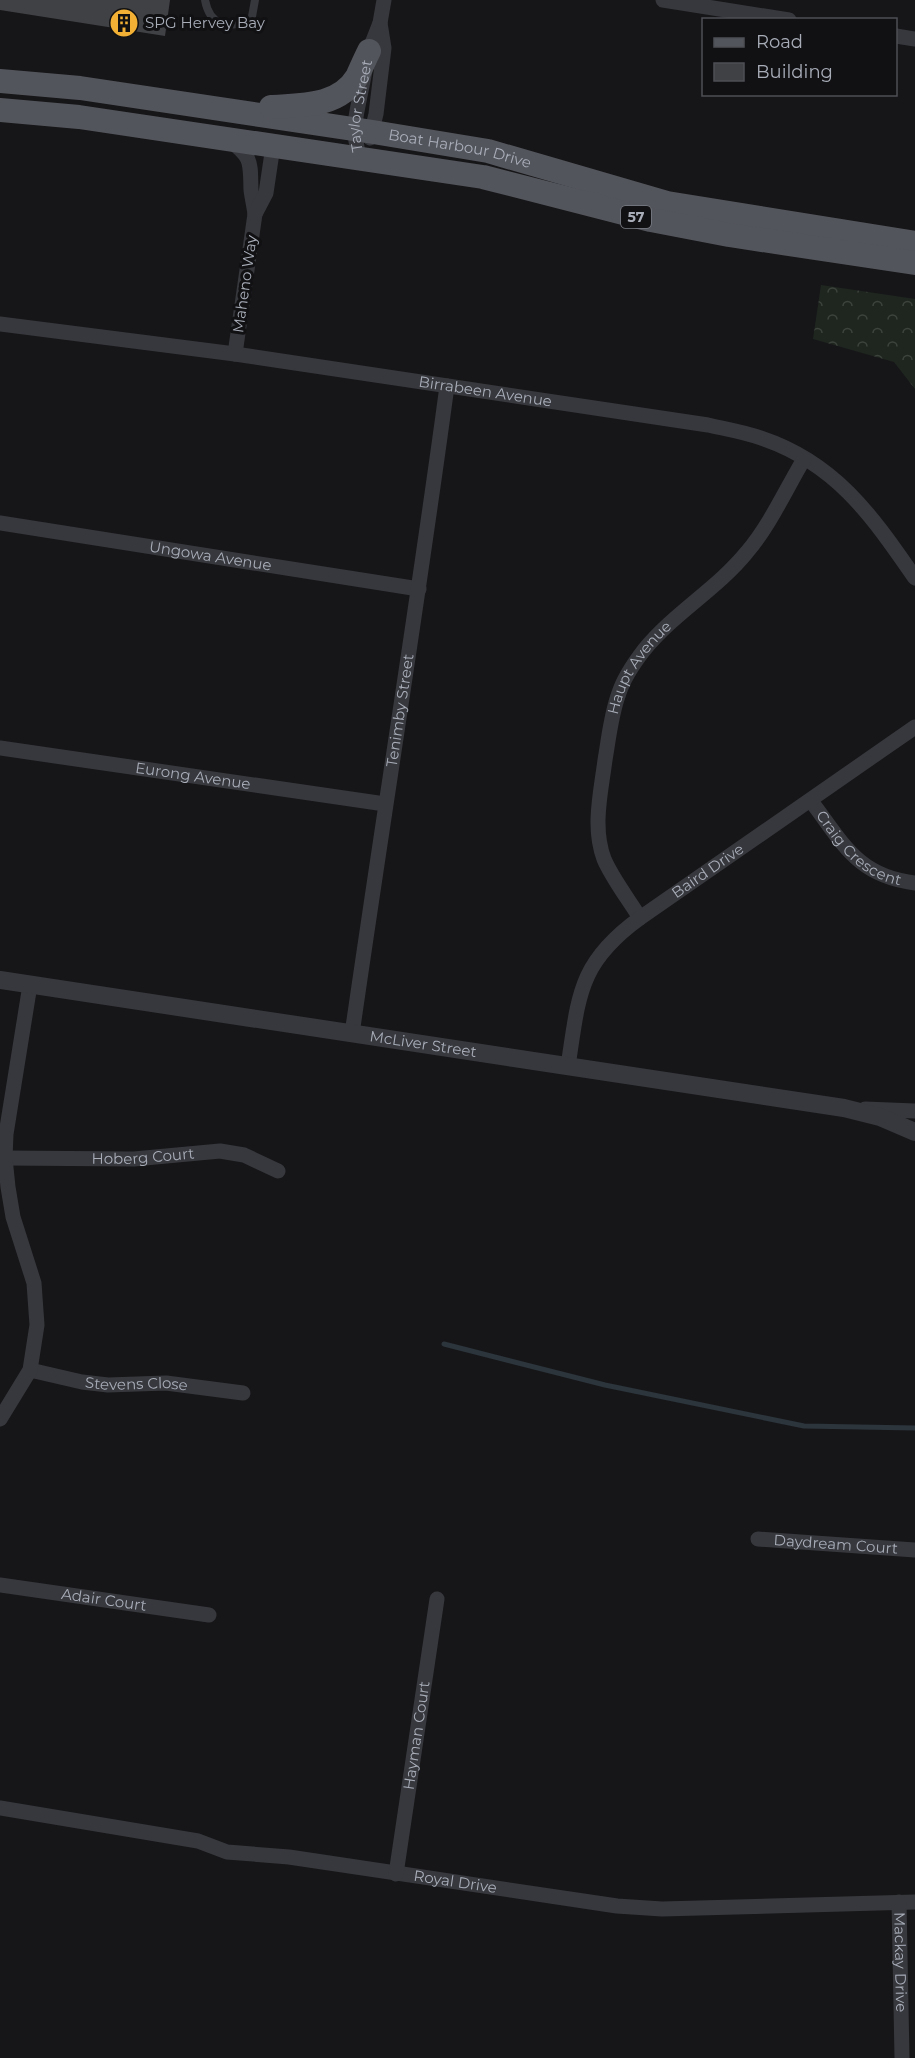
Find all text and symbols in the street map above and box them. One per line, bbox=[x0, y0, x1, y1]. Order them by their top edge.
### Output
building icon: SPG Hervey Bay bbox=[108, 7, 140, 39]
place label: SPG Hervey Bay bbox=[145, 13, 266, 32]
legend bbox=[702, 18, 897, 96]
text: Road bbox=[756, 31, 803, 53]
street label: Taylor Street bbox=[344, 58, 376, 154]
text: Building bbox=[756, 61, 833, 83]
street label: Boat Harbour Drive bbox=[387, 125, 534, 172]
road number: 57 bbox=[621, 206, 651, 228]
street label: Maheno Way bbox=[228, 233, 261, 334]
street label: Birrabeen Avenue bbox=[417, 372, 553, 410]
street label: Ungowa Avenue bbox=[148, 537, 273, 575]
street label: Haupt Avenue bbox=[603, 617, 675, 716]
street label: Tenimby Street bbox=[382, 653, 418, 768]
street label: Eurong Avenue bbox=[134, 758, 252, 793]
street label: Craig Crescent bbox=[812, 807, 904, 889]
street label: Baird Drive bbox=[668, 839, 747, 902]
street label: McLiver Street bbox=[368, 1026, 478, 1061]
street label: Hoberg Court bbox=[91, 1143, 195, 1168]
street label: Stevens Close bbox=[84, 1372, 189, 1395]
street label: Daydream Court bbox=[773, 1530, 899, 1558]
street label: Adair Court bbox=[60, 1584, 148, 1615]
street label: Hayman Court bbox=[399, 1680, 434, 1791]
street label: Royal Drive bbox=[412, 1866, 498, 1897]
street label: Mackay Drive bbox=[890, 1912, 911, 2012]

